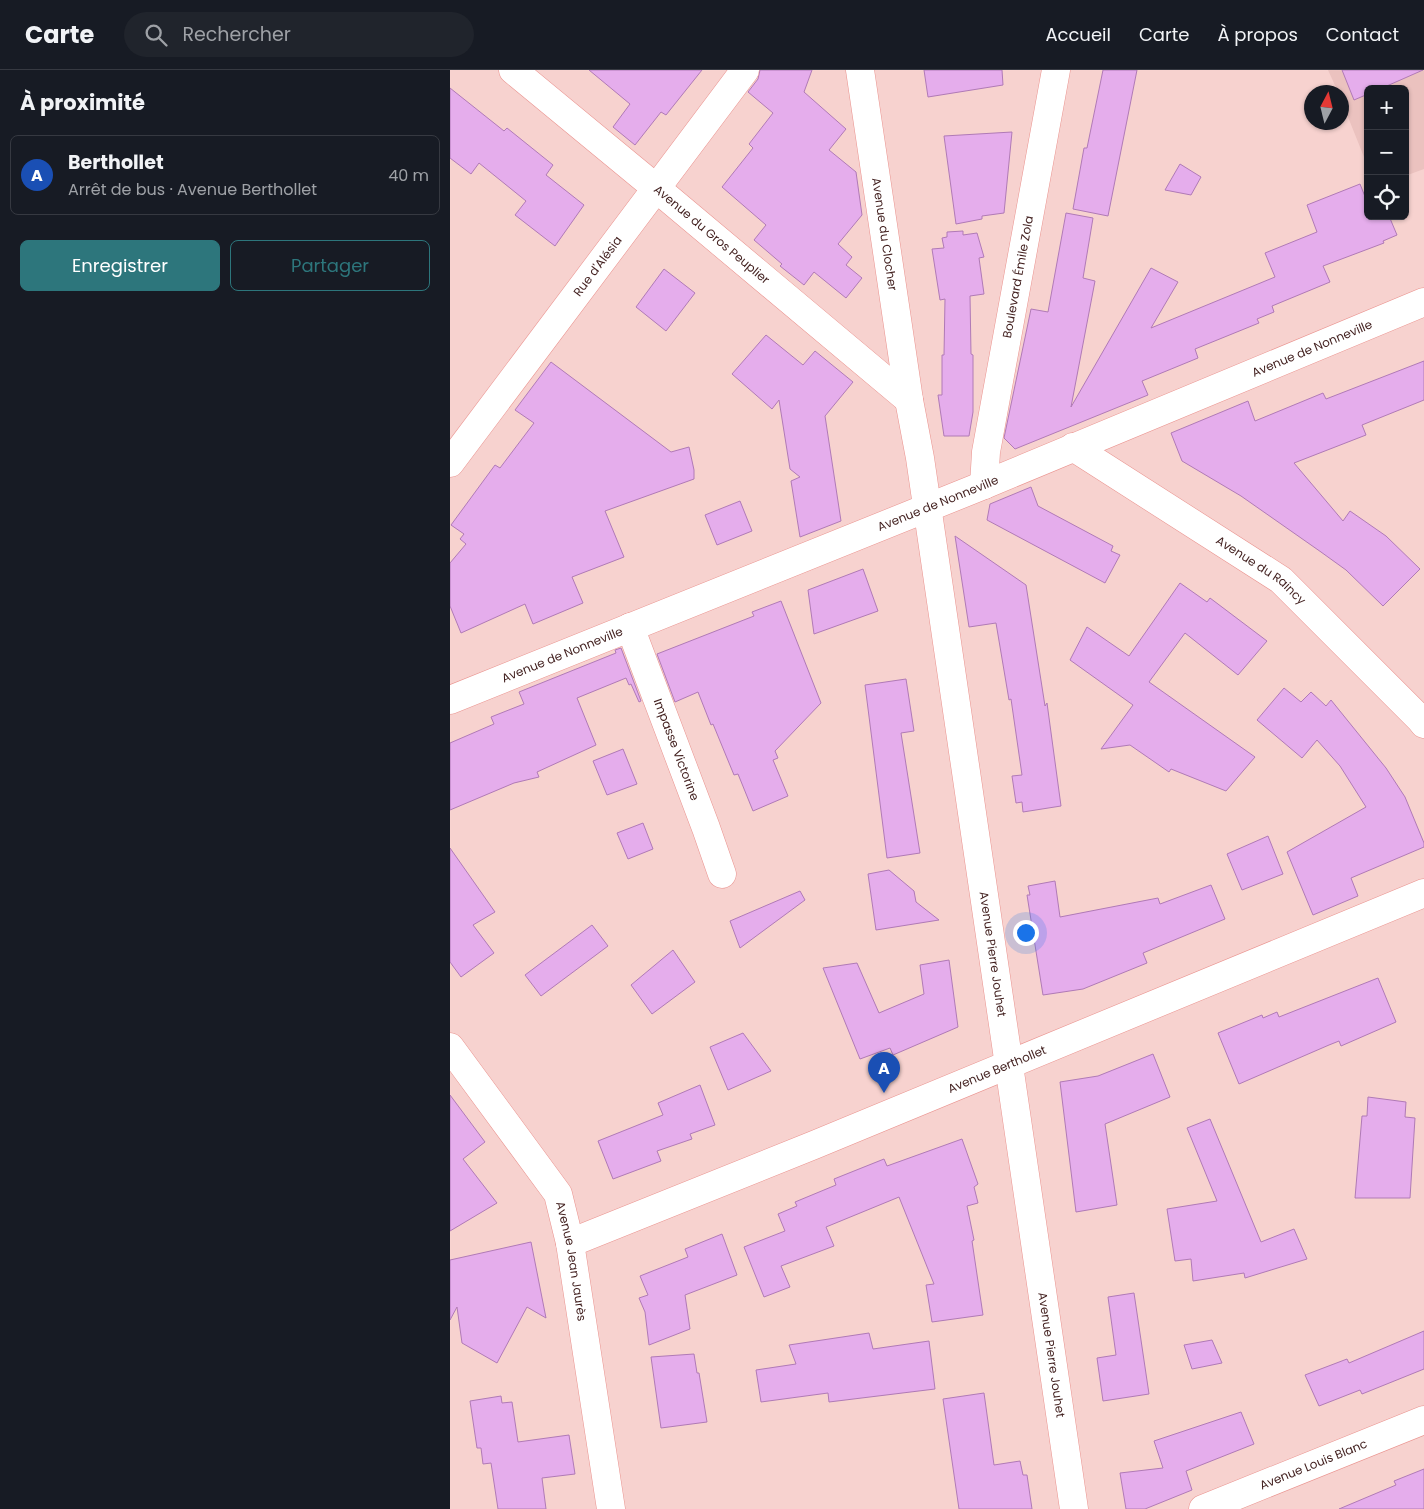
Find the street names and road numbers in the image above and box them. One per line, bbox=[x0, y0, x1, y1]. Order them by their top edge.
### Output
street label: Avenue du Clocher bbox=[868, 176, 902, 292]
street label: Avenue du Gros Peuplier bbox=[650, 181, 774, 288]
street label: Boulevard Émile Zola bbox=[998, 214, 1037, 340]
street label: Rue d'Alésia bbox=[569, 232, 626, 300]
street label: Avenue de Nonneville bbox=[1249, 315, 1375, 381]
street label: Avenue de Nonneville bbox=[875, 471, 1001, 535]
street label: Avenue du Raincy bbox=[1213, 532, 1310, 608]
street label: Avenue de Nonneville bbox=[499, 622, 625, 686]
street label: Impasse Victorine bbox=[650, 696, 704, 803]
street label: Avenue Pierre Jouhet bbox=[976, 890, 1011, 1018]
street label: Avenue Berthollet bbox=[945, 1041, 1049, 1097]
street label: Avenue Jean Jaurès bbox=[552, 1199, 591, 1322]
street label: Avenue Pierre Jouhet bbox=[1034, 1291, 1069, 1419]
street label: Avenue Louis Blanc bbox=[1257, 1435, 1370, 1493]

